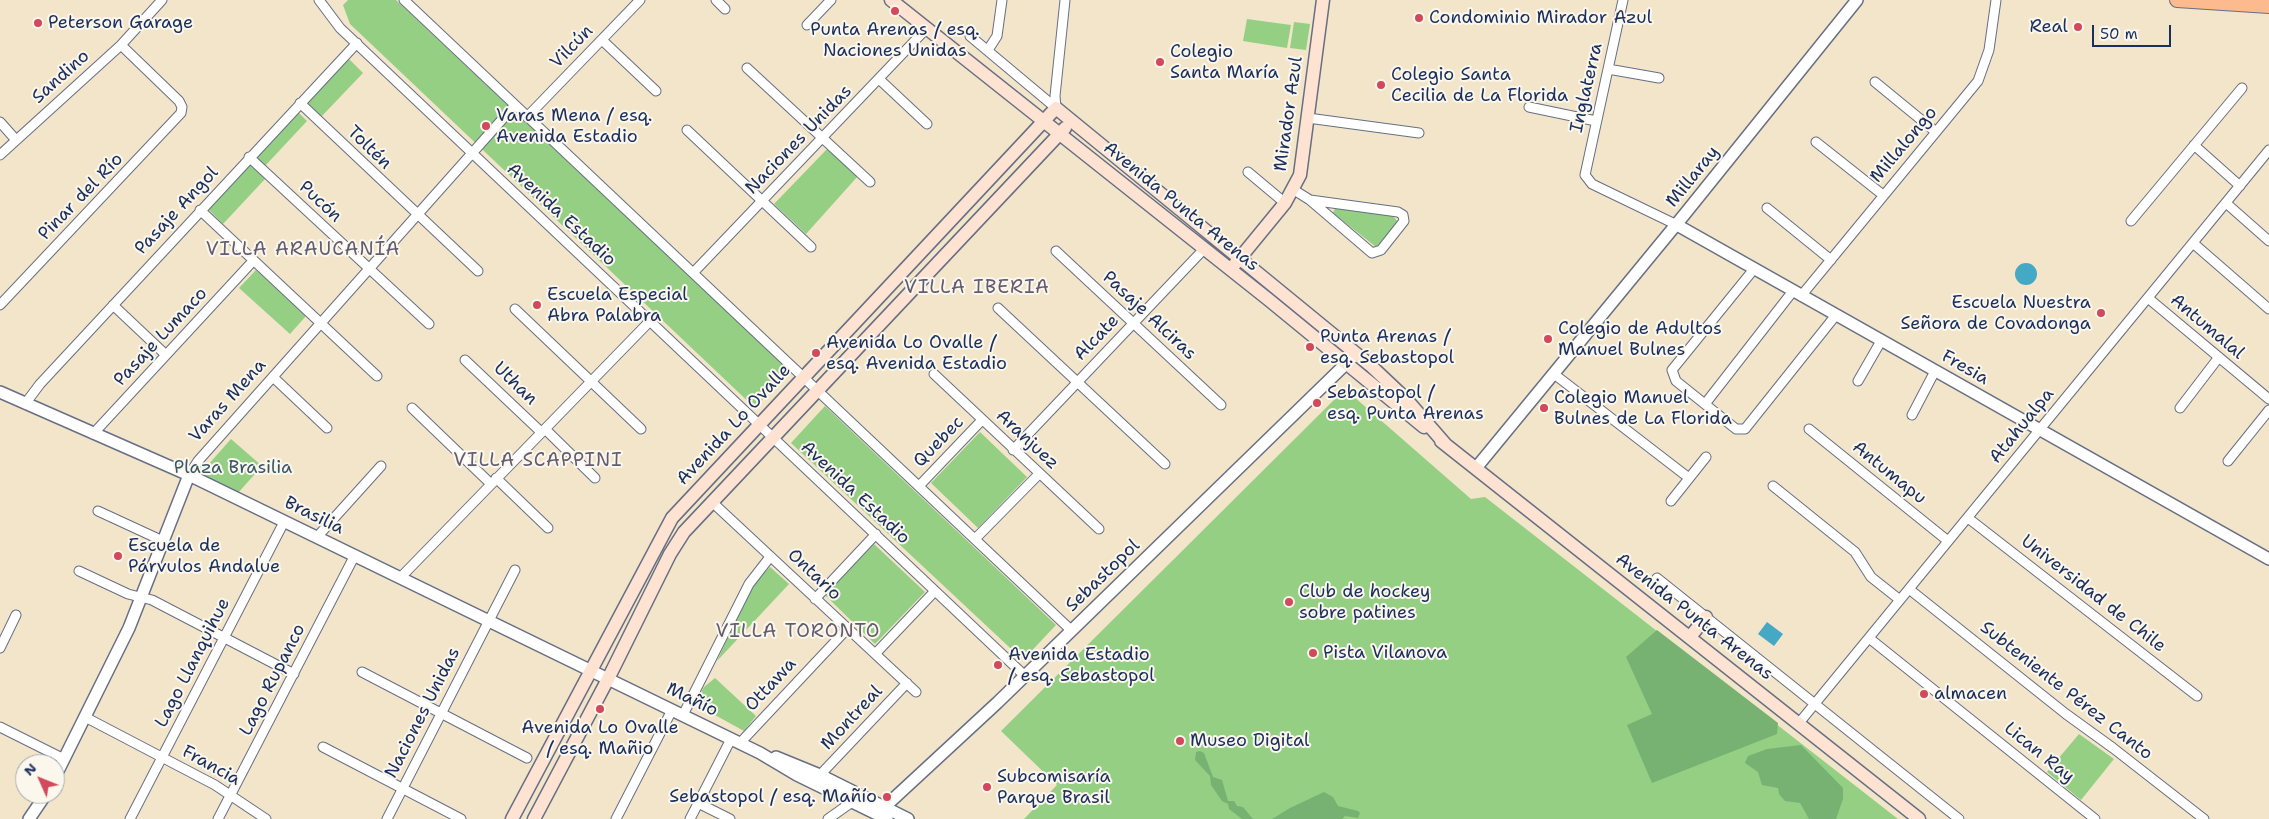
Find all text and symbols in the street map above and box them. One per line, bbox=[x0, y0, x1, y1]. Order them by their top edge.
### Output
marker: Punta Arenas / esq. Naciones Unidas bbox=[889, 5, 901, 17]
place label: Condominio Mirador Azul bbox=[1429, 7, 1652, 29]
place label: Peterson Garage bbox=[48, 12, 193, 34]
marker: Condominio Mirador Azul bbox=[1413, 12, 1425, 24]
scale bar bbox=[2094, 15, 2173, 47]
place label: Real bbox=[2029, 16, 2068, 38]
marker: Peterson Garage bbox=[32, 17, 44, 29]
place label: Punta Arenas / esq. Naciones Unidas bbox=[810, 19, 980, 62]
street label: Vilcún bbox=[546, 21, 598, 73]
marker: Real bbox=[2072, 21, 2084, 33]
text: 50 m bbox=[2100, 24, 2138, 44]
place label: Colegio Santa María bbox=[1170, 41, 1279, 84]
street label: Inglaterra bbox=[1566, 41, 1608, 135]
street label: Sandino bbox=[28, 46, 94, 108]
street label: Mirador Azul bbox=[1270, 55, 1308, 173]
marker: Colegio Santa María bbox=[1154, 56, 1166, 68]
place label: Colegio Santa Cecilia de La Florida bbox=[1391, 64, 1568, 106]
marker: Colegio Santa Cecilia de La Florida bbox=[1375, 79, 1387, 91]
street label: Naciones Unidas bbox=[741, 81, 857, 199]
street label: Millalongo bbox=[1866, 103, 1942, 187]
place label: Varas Mena / esq. Avenida Estadio bbox=[496, 105, 652, 148]
marker: Varas Mena / esq. Avenida Estadio bbox=[480, 120, 492, 132]
street label: Toltén bbox=[342, 122, 396, 174]
street label: Avenida Punta Arenas bbox=[1099, 138, 1263, 276]
street label: Millaray bbox=[1662, 142, 1724, 212]
street label: Pinar del Río bbox=[34, 149, 128, 245]
street label: Avenida Estadio bbox=[502, 159, 620, 271]
street label: Pasaje Angol bbox=[131, 162, 223, 260]
street label: Pucón bbox=[294, 177, 346, 227]
district label: VILLA ARAUCANÍA bbox=[204, 239, 402, 261]
street label: Pasaje Alciras bbox=[1098, 267, 1200, 365]
district label: VILLA IBERIA bbox=[903, 277, 1051, 299]
street label: Pasaje Lumaco bbox=[110, 283, 212, 391]
place label: Escuela Especial Abra Palabra bbox=[547, 284, 688, 326]
street label: Antumalal bbox=[2166, 290, 2248, 364]
place label: Escuela Nuestra Señora de Covadonga bbox=[1901, 292, 2091, 334]
marker: Escuela Especial Abra Palabra bbox=[531, 299, 543, 311]
marker: Escuela Nuestra Señora de Covadonga bbox=[2095, 307, 2107, 319]
street label: Alcate bbox=[1070, 311, 1124, 365]
place label: Colegio de Adultos Manuel Bulnes bbox=[1558, 318, 1722, 360]
place label: Punta Arenas / esq. Sebastopol bbox=[1320, 326, 1454, 368]
place label: Avenida Lo Ovalle / esq. Avenida Estadio bbox=[826, 332, 1007, 374]
marker: Colegio de Adultos Manuel Bulnes bbox=[1542, 333, 1554, 345]
marker: Punta Arenas / esq. Sebastopol bbox=[1304, 341, 1316, 353]
street label: Fresia bbox=[1937, 346, 1993, 390]
marker: Avenida Lo Ovalle / esq. Avenida Estadio bbox=[810, 347, 822, 359]
street label: Varas Mena bbox=[185, 355, 271, 447]
street label: Uthan bbox=[489, 358, 541, 410]
street label: Avenida Lo Ovalle bbox=[672, 360, 796, 490]
place label: Sebastopol / esq. Punta Arenas bbox=[1327, 382, 1484, 424]
street label: Atahualpa bbox=[1985, 384, 2059, 468]
place label: Colegio Manuel Bulnes de La Florida bbox=[1554, 387, 1732, 429]
marker: Sebastopol / esq. Punta Arenas bbox=[1311, 397, 1323, 409]
marker: Colegio Manuel Bulnes de La Florida bbox=[1538, 402, 1550, 414]
street label: Aranjuez bbox=[991, 406, 1063, 474]
street label: Quebec bbox=[909, 412, 969, 472]
street label: Avenida Estadio bbox=[796, 437, 914, 549]
street label: Antumapu bbox=[1848, 437, 1930, 509]
district label: VILLA SCAPPINI bbox=[452, 450, 624, 472]
park label: Plaza Brasilia bbox=[174, 457, 292, 479]
street label: Brasilia bbox=[281, 492, 347, 540]
street label: Universidad de Chile bbox=[2016, 531, 2170, 657]
place label: Escuela de Párvulos Andalue bbox=[128, 535, 280, 578]
street label: Sebastopol bbox=[1061, 535, 1145, 617]
street label: Ontario bbox=[783, 545, 845, 605]
street label: Avenida Punta Arenas bbox=[1611, 549, 1777, 685]
marker: Escuela de Párvulos Andalue bbox=[112, 550, 124, 562]
place label: Club de hockey sobre patines bbox=[1299, 581, 1430, 624]
street label: Lago Llanquihue bbox=[151, 595, 235, 731]
marker: Club de hockey sobre patines bbox=[1283, 596, 1295, 608]
street label: Subteniente Pérez Canto bbox=[1975, 617, 2157, 765]
street label: Lago Rupanco bbox=[236, 620, 310, 740]
district label: VILLA TORONTO bbox=[714, 621, 882, 643]
place label: Pista Vilanova bbox=[1323, 642, 1447, 664]
street label: Naciones Unidas bbox=[381, 644, 465, 782]
place label: Avenida Estadio / esq. Sebastopol bbox=[1008, 644, 1155, 686]
marker: Pista Vilanova bbox=[1307, 647, 1319, 659]
street label: Ottawa bbox=[741, 654, 801, 716]
marker: Avenida Estadio / esq. Sebastopol bbox=[992, 659, 1004, 671]
street label: Mañío bbox=[663, 678, 721, 722]
street label: Montreal bbox=[817, 681, 887, 755]
place label: almacen bbox=[1934, 683, 2007, 705]
marker: almacen bbox=[1918, 688, 1930, 700]
marker: Avenida Lo Ovalle / esq. Mañio bbox=[594, 703, 606, 715]
place label: Avenida Lo Ovalle / esq. Mañio bbox=[521, 717, 679, 760]
street label: Lican Ray bbox=[1999, 718, 2079, 788]
place label: Museo Digital bbox=[1190, 730, 1309, 752]
marker: Museo Digital bbox=[1174, 735, 1186, 747]
street label: Francia bbox=[178, 741, 244, 791]
north arrow bbox=[15, 754, 65, 804]
text: N bbox=[20, 759, 40, 780]
place label: Subcomisaría Parque Brasil bbox=[997, 766, 1111, 809]
marker: Subcomisaría Parque Brasil bbox=[981, 781, 993, 793]
place label: Sebastopol / esq. Mañío bbox=[669, 786, 877, 808]
marker: Sebastopol / esq. Mañío bbox=[881, 791, 893, 803]

